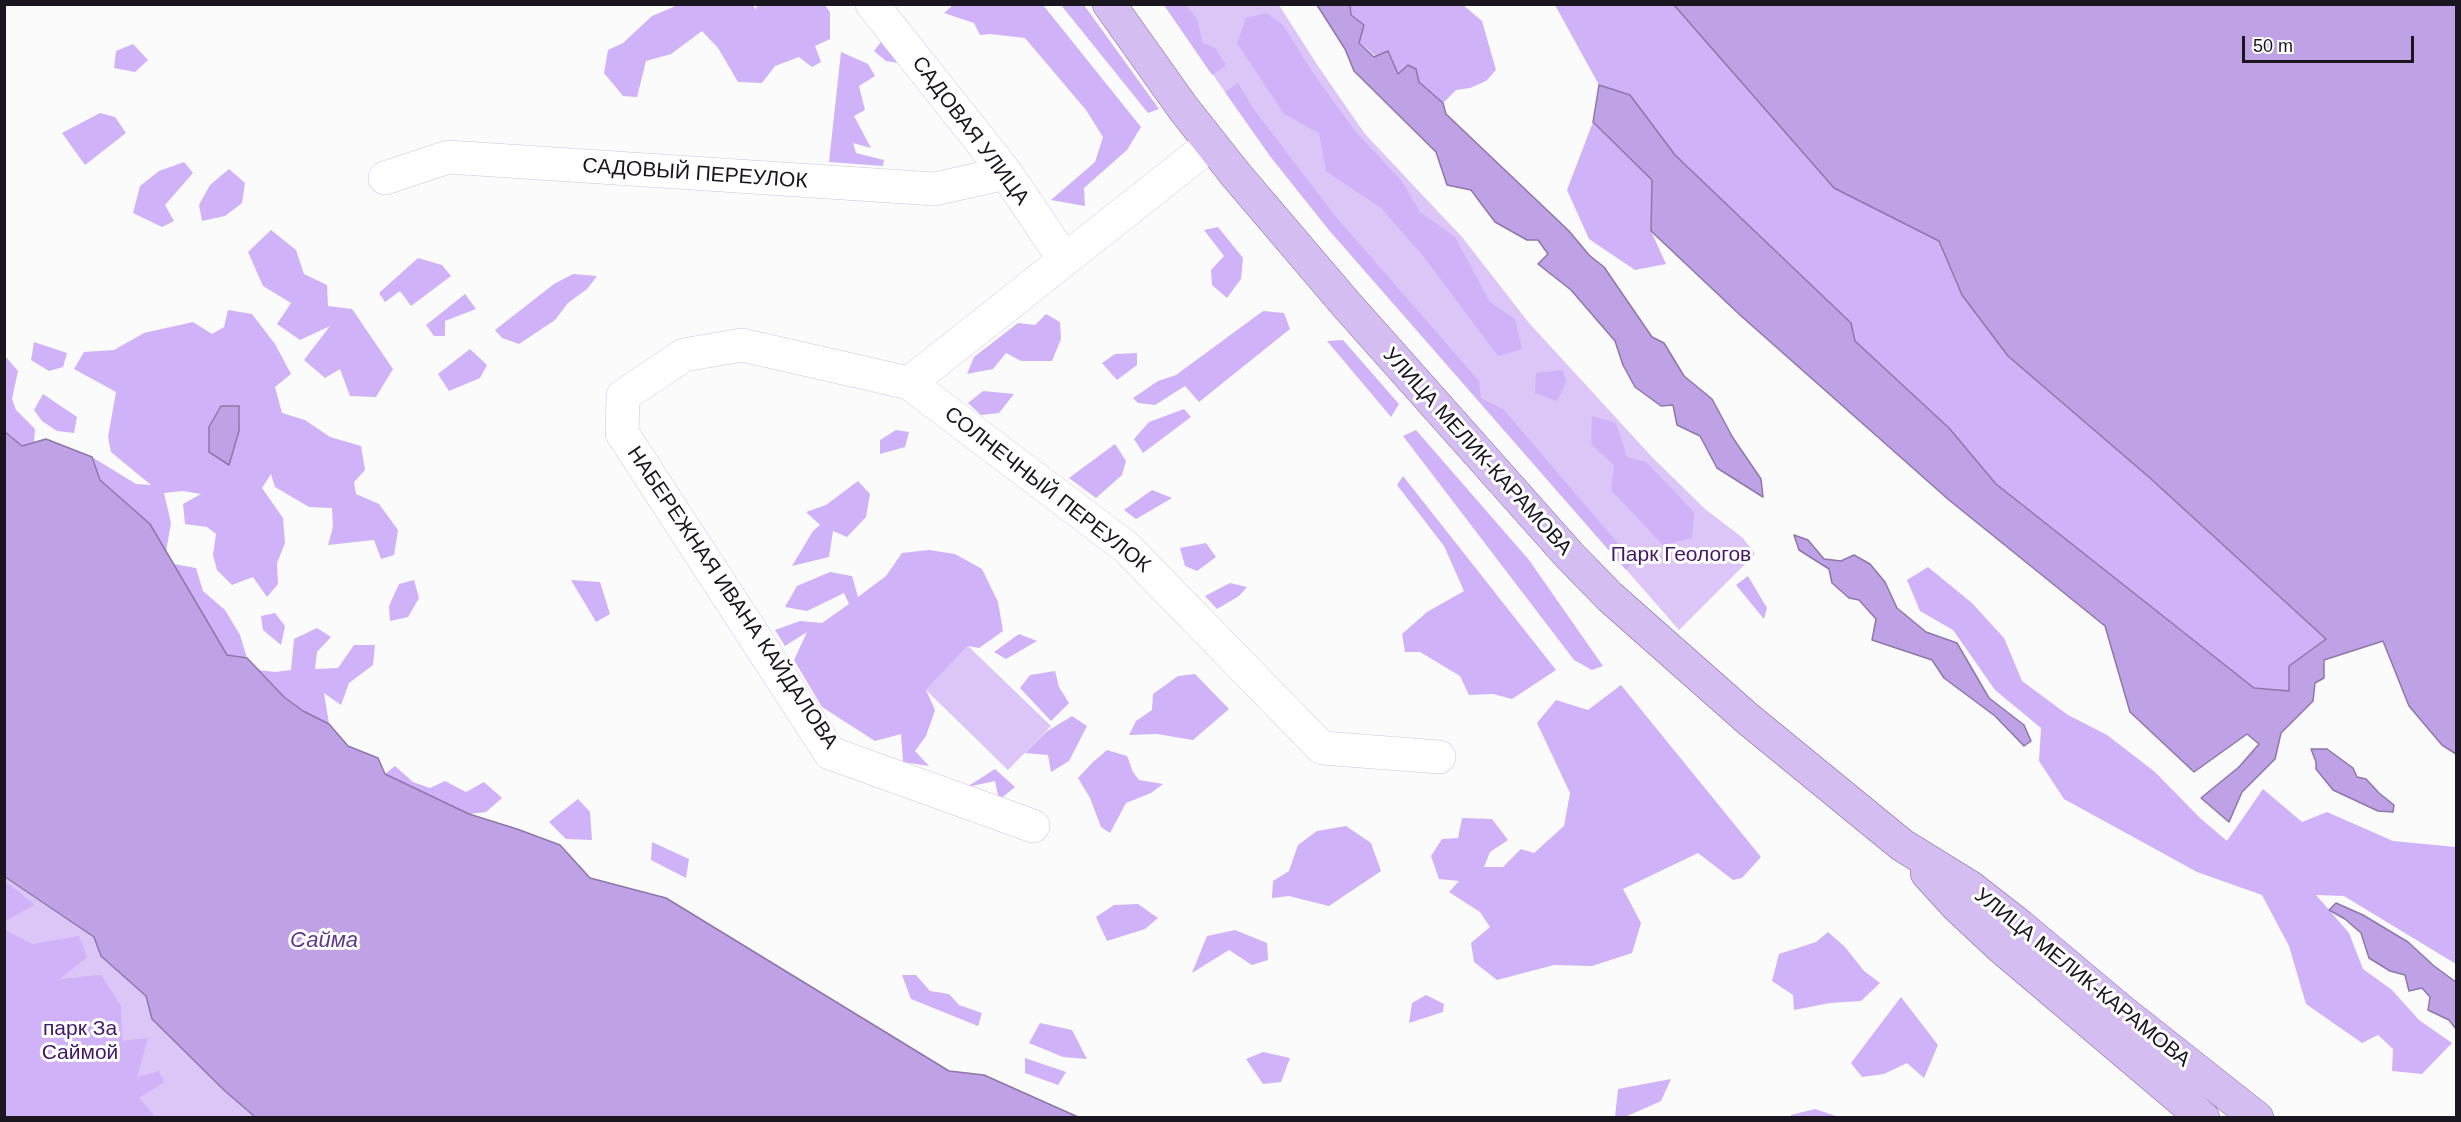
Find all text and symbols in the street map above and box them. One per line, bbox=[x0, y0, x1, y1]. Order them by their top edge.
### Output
scale bar bbox=[2245, 24, 2418, 62]
text: 50 m bbox=[2253, 36, 2293, 56]
street label: САДОВАЯ УЛИЦА bbox=[906, 52, 1034, 210]
street label: САДОВЫЙ ПЕРЕУЛОК bbox=[582, 154, 808, 194]
street label: УЛИЦА МЕЛИК-КАРАМОВА bbox=[1377, 343, 1577, 561]
street label: СОЛНЕЧНЫЙ ПЕРЕУЛОК bbox=[939, 402, 1155, 578]
street label: НАБЕРЕЖНАЯ ИВАНА КАЙДАЛОВА bbox=[621, 442, 843, 754]
park label: Парк Геологов bbox=[1611, 542, 1751, 568]
street label: УЛИЦА МЕЛИК-КАРАМОВА bbox=[1969, 883, 2195, 1073]
water label: Сайма bbox=[290, 928, 358, 954]
park label: парк За Саймой bbox=[42, 1016, 118, 1066]

